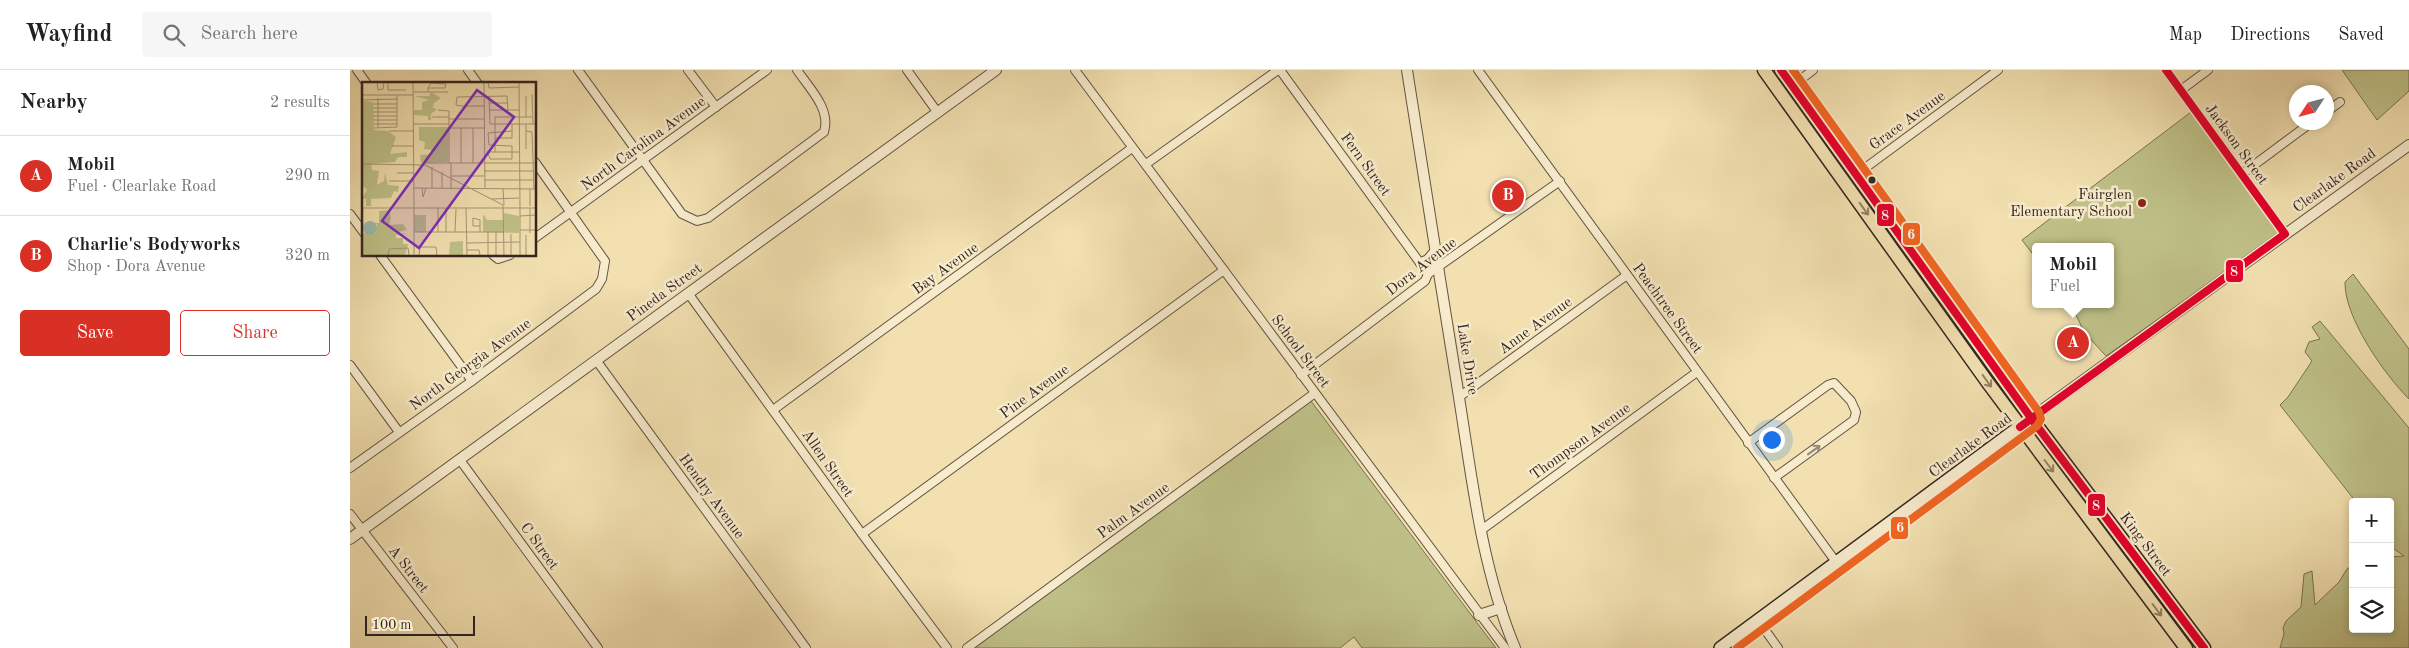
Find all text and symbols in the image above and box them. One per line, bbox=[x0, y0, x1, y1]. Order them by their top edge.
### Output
search box bbox=[142, 12, 492, 57]
icon: search bbox=[160, 21, 188, 49]
text: Wayfind bbox=[25, 23, 112, 47]
text: Search here bbox=[200, 25, 298, 44]
text: Map bbox=[2169, 26, 2202, 44]
text: Directions bbox=[2230, 26, 2310, 44]
text: Saved bbox=[2338, 26, 2384, 44]
inset map bbox=[362, 82, 536, 256]
north arrow bbox=[2289, 85, 2334, 130]
street label: Grace Avenue bbox=[1867, 89, 1949, 154]
text: Nearby bbox=[20, 92, 88, 113]
street label: North Carolina Avenue bbox=[579, 94, 709, 194]
text: 2 results bbox=[270, 95, 330, 111]
street label: Jackson Street bbox=[2202, 102, 2270, 188]
street label: Fern Street bbox=[1337, 130, 1393, 199]
street label: Clearlake Road bbox=[2291, 146, 2379, 216]
text: Mobil bbox=[67, 156, 115, 175]
text: A bbox=[30, 168, 42, 184]
text: 290 m bbox=[285, 168, 330, 184]
unlabelled marker bbox=[1867, 175, 1877, 185]
pin: B bbox=[1492, 177, 1524, 215]
text: Fuel · Clearlake Road bbox=[67, 179, 216, 195]
place label: Fairglen Elementary School bbox=[2010, 188, 2132, 220]
marker: Fairglen Elementary School bbox=[2136, 197, 2148, 209]
one-way arrow bbox=[1859, 202, 1869, 216]
line badge: 8 bbox=[1876, 203, 1895, 227]
text: 8 bbox=[1881, 209, 1889, 223]
line badge: 6 bbox=[1902, 222, 1921, 246]
text: 6 bbox=[1907, 228, 1915, 242]
street label: Dora Avenue bbox=[1384, 235, 1460, 299]
text: Charlie's Bodyworks bbox=[67, 236, 240, 255]
street label: Bay Avenue bbox=[910, 240, 982, 298]
popup bbox=[2032, 243, 2114, 308]
text: B bbox=[30, 248, 42, 264]
text: 320 m bbox=[285, 248, 330, 264]
text: Mobil bbox=[2049, 256, 2097, 275]
text: Shop · Dora Avenue bbox=[67, 259, 205, 275]
line badge: 8 bbox=[2225, 259, 2244, 283]
street label: Pineda Street bbox=[625, 261, 705, 325]
street label: Peachtree Street bbox=[1629, 261, 1704, 357]
text: 8 bbox=[2230, 265, 2238, 279]
text: Fuel bbox=[2049, 279, 2080, 295]
street label: Anne Avenue bbox=[1497, 295, 1575, 358]
button: Save bbox=[20, 310, 170, 356]
button: Share bbox=[180, 310, 330, 356]
street label: School Street bbox=[1268, 313, 1332, 391]
street label: North Georgia Avenue bbox=[408, 316, 534, 414]
street label: Lake Drive bbox=[1453, 322, 1480, 396]
pin: A bbox=[2057, 324, 2089, 362]
street label: Pine Avenue bbox=[998, 362, 1072, 422]
one-way arrow bbox=[1982, 374, 1992, 388]
street label: Thompson Avenue bbox=[1528, 401, 1634, 484]
street label: Clearlake Road bbox=[1927, 411, 2015, 481]
street label: Allen Street bbox=[798, 427, 855, 500]
your location bbox=[1759, 427, 1785, 453]
one-way arrow bbox=[1807, 444, 1820, 455]
street label: Hendry Avenue bbox=[675, 452, 746, 542]
one-way arrow bbox=[2044, 459, 2054, 473]
street label: Palm Avenue bbox=[1095, 480, 1173, 542]
line badge: 8 bbox=[2087, 493, 2106, 517]
map controls bbox=[2349, 498, 2394, 633]
button: + bbox=[2349, 498, 2394, 543]
text: 8 bbox=[2092, 499, 2100, 513]
street label: King Street bbox=[2116, 510, 2174, 580]
line badge: 6 bbox=[1890, 516, 1909, 540]
street label: C Street bbox=[517, 521, 561, 573]
text: 6 bbox=[1896, 521, 1904, 535]
street label: A Street bbox=[385, 543, 431, 596]
button: − bbox=[2349, 543, 2394, 588]
button: layers bbox=[2349, 588, 2394, 633]
one-way arrow bbox=[2152, 603, 2162, 617]
scale bar bbox=[365, 613, 475, 636]
text: 100 m bbox=[372, 618, 411, 632]

